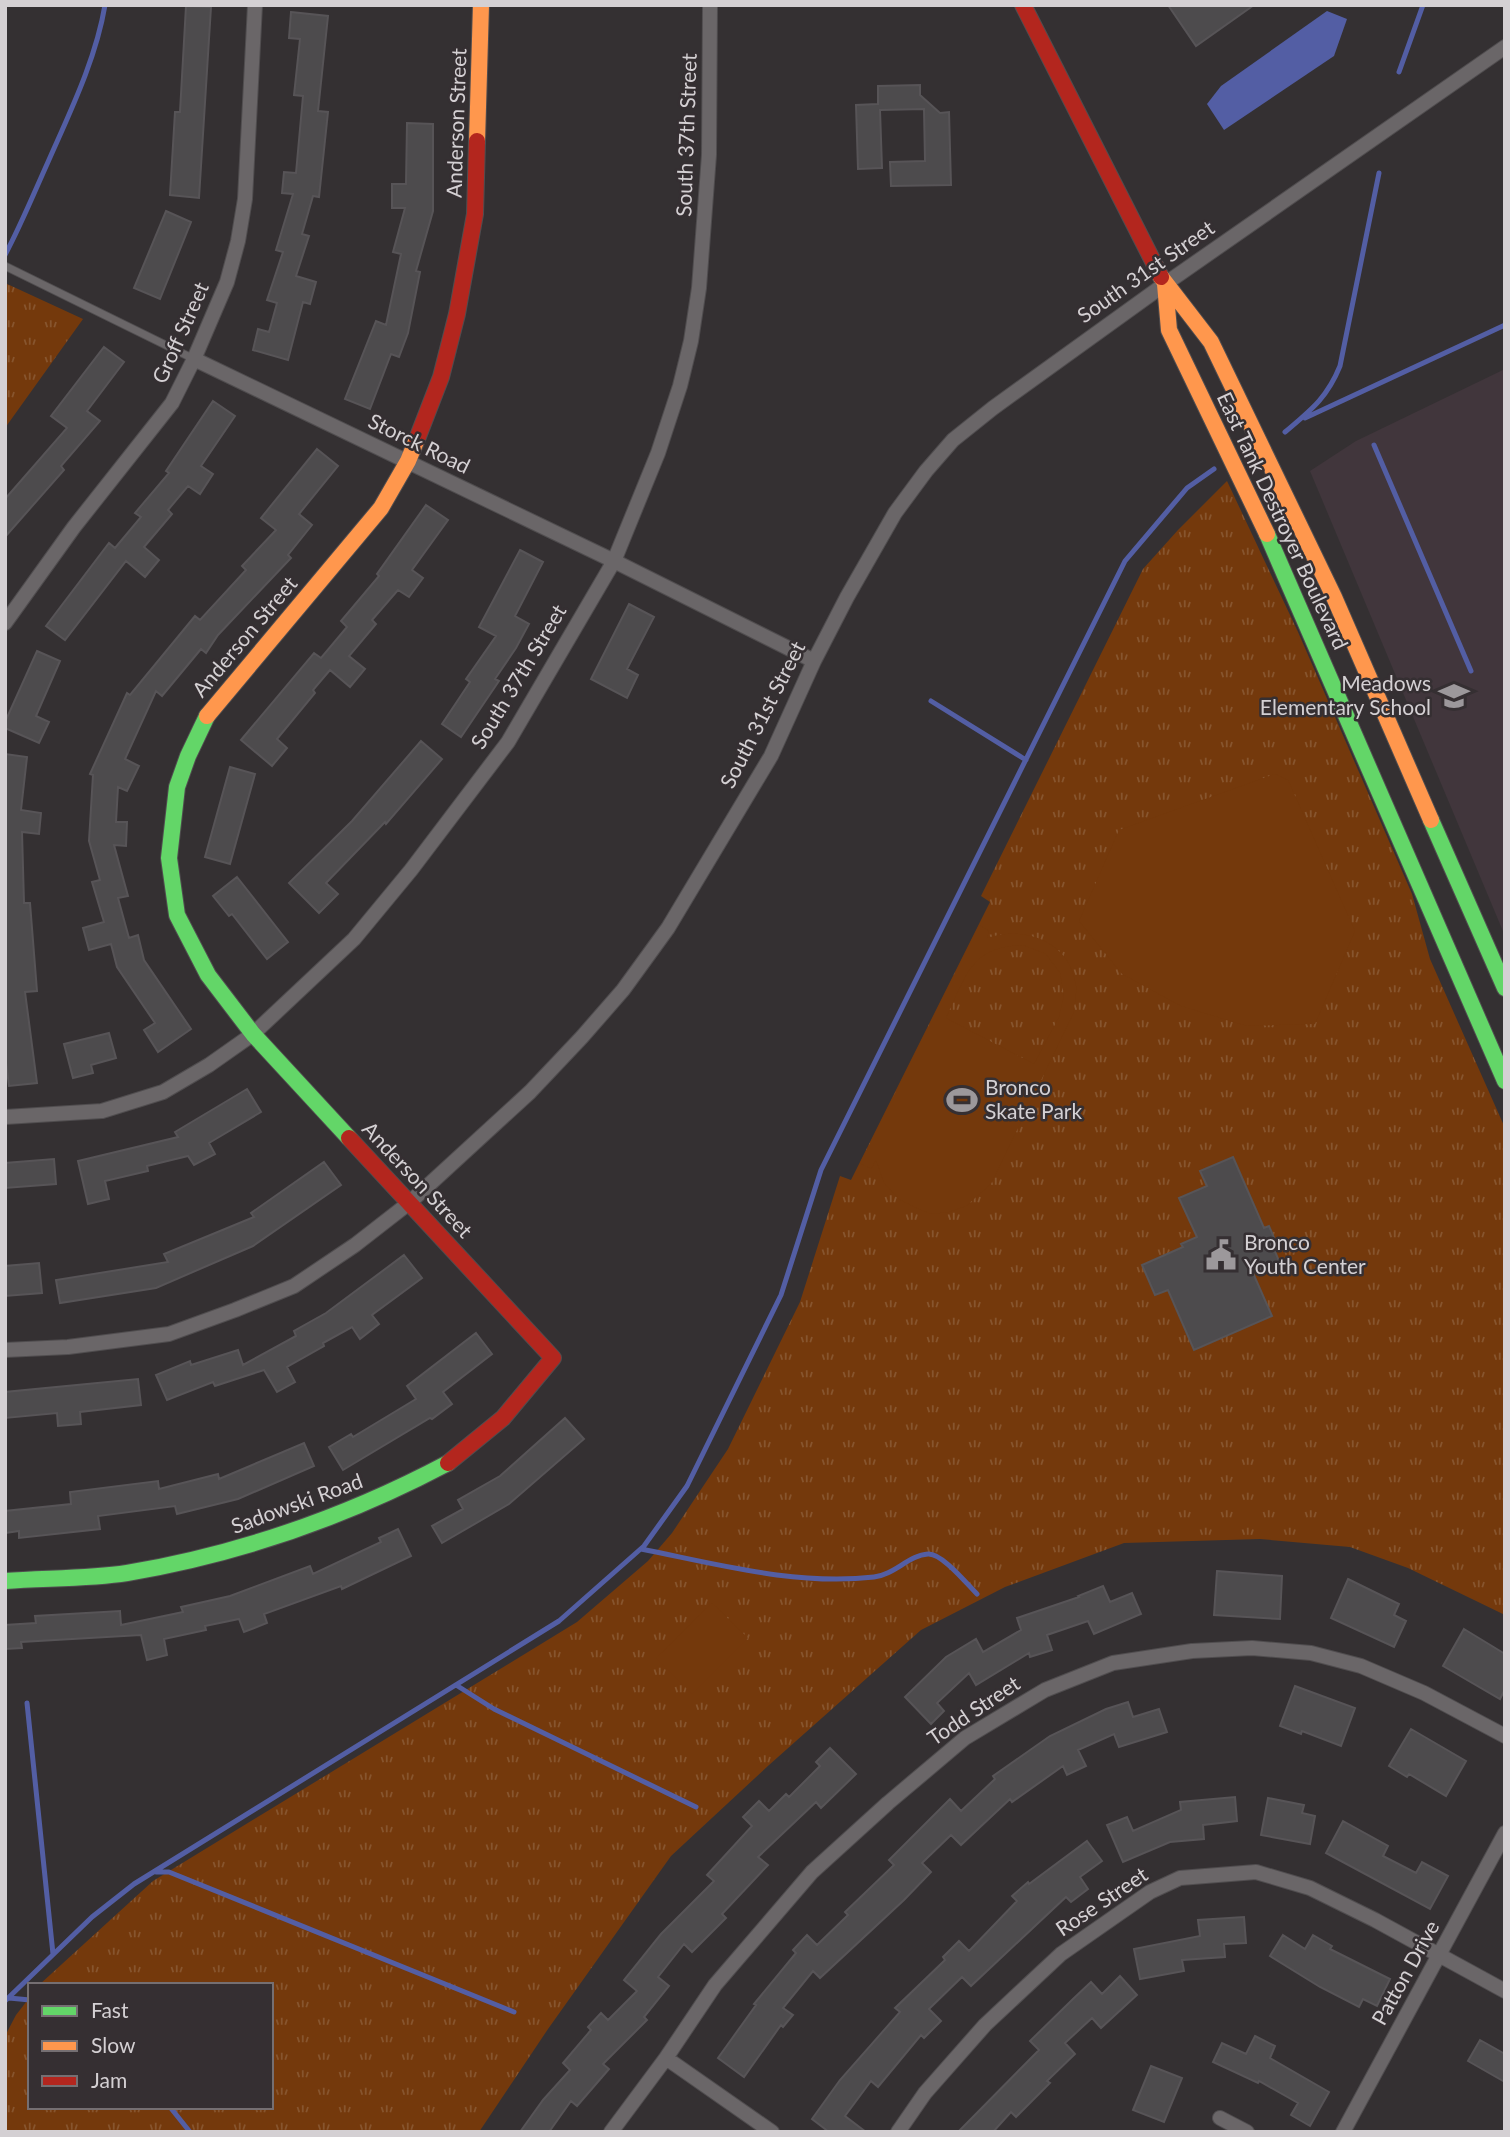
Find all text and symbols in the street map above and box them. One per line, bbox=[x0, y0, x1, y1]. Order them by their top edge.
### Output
street label: Anderson Street bbox=[440, 47, 471, 198]
street label: South 37th Street bbox=[670, 52, 701, 217]
street label: South 31st Street bbox=[1072, 214, 1219, 327]
street label: Groff Street bbox=[146, 277, 213, 387]
street label: East Tank Destroyer Boulevard bbox=[1213, 388, 1354, 653]
street label: Storck Road bbox=[365, 407, 475, 478]
street label: Anderson Street bbox=[186, 570, 302, 701]
street label: South 37th Street bbox=[465, 599, 571, 753]
street label: South 31st Street bbox=[714, 636, 810, 792]
place label: Meadows Elementary School bbox=[1260, 670, 1431, 719]
school or university icon: Meadows Elementary School bbox=[1437, 679, 1471, 713]
place label: Bronco Skate Park bbox=[985, 1074, 1082, 1123]
sports icon: Bronco Skate Park bbox=[945, 1083, 979, 1117]
street label: Anderson Street bbox=[358, 1116, 479, 1243]
place label: Bronco Youth Center bbox=[1244, 1229, 1366, 1278]
public building icon: Bronco Youth Center bbox=[1204, 1238, 1238, 1272]
street label: Sadowski Road bbox=[227, 1467, 366, 1538]
street label: Todd Street bbox=[922, 1670, 1024, 1750]
street label: Rose Street bbox=[1051, 1861, 1152, 1941]
street label: Patton Drive bbox=[1366, 1916, 1444, 2029]
legend bbox=[28, 1983, 273, 2109]
text: Fast bbox=[91, 1997, 129, 2022]
text: Slow bbox=[91, 2032, 136, 2057]
text: Jam bbox=[91, 2067, 127, 2092]

